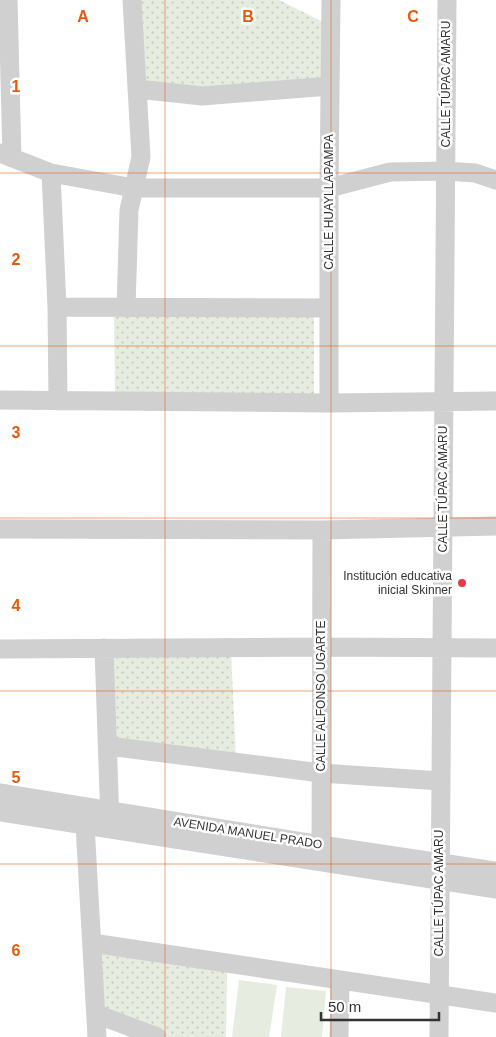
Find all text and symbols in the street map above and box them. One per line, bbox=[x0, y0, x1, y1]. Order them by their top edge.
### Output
text: A bbox=[77, 8, 89, 25]
text: B bbox=[242, 8, 254, 25]
text: C bbox=[407, 8, 419, 25]
street label: CALLE TÚPAC AMARU bbox=[438, 21, 453, 147]
text: 1 bbox=[12, 78, 21, 95]
street label: CALLE HUAYLLAPAMPA bbox=[322, 134, 336, 270]
text: 2 bbox=[12, 251, 21, 268]
text: 3 bbox=[12, 424, 21, 441]
street label: CALLE TÚPAC AMARU bbox=[435, 426, 450, 552]
place label: Institución educativa inicial Skinner bbox=[343, 569, 452, 597]
marker: Institución educativa inicial Skinner bbox=[456, 577, 468, 589]
text: 4 bbox=[12, 597, 21, 614]
street label: CALLE ALFONSO UGARTE bbox=[314, 620, 328, 772]
text: 5 bbox=[12, 769, 21, 786]
street label: AVENIDA MANUEL PRADO bbox=[173, 814, 323, 852]
street label: CALLE TÚPAC AMARU bbox=[431, 830, 446, 956]
text: 6 bbox=[12, 942, 21, 959]
scale bar bbox=[321, 990, 438, 1022]
text: 50 m bbox=[328, 998, 361, 1015]

